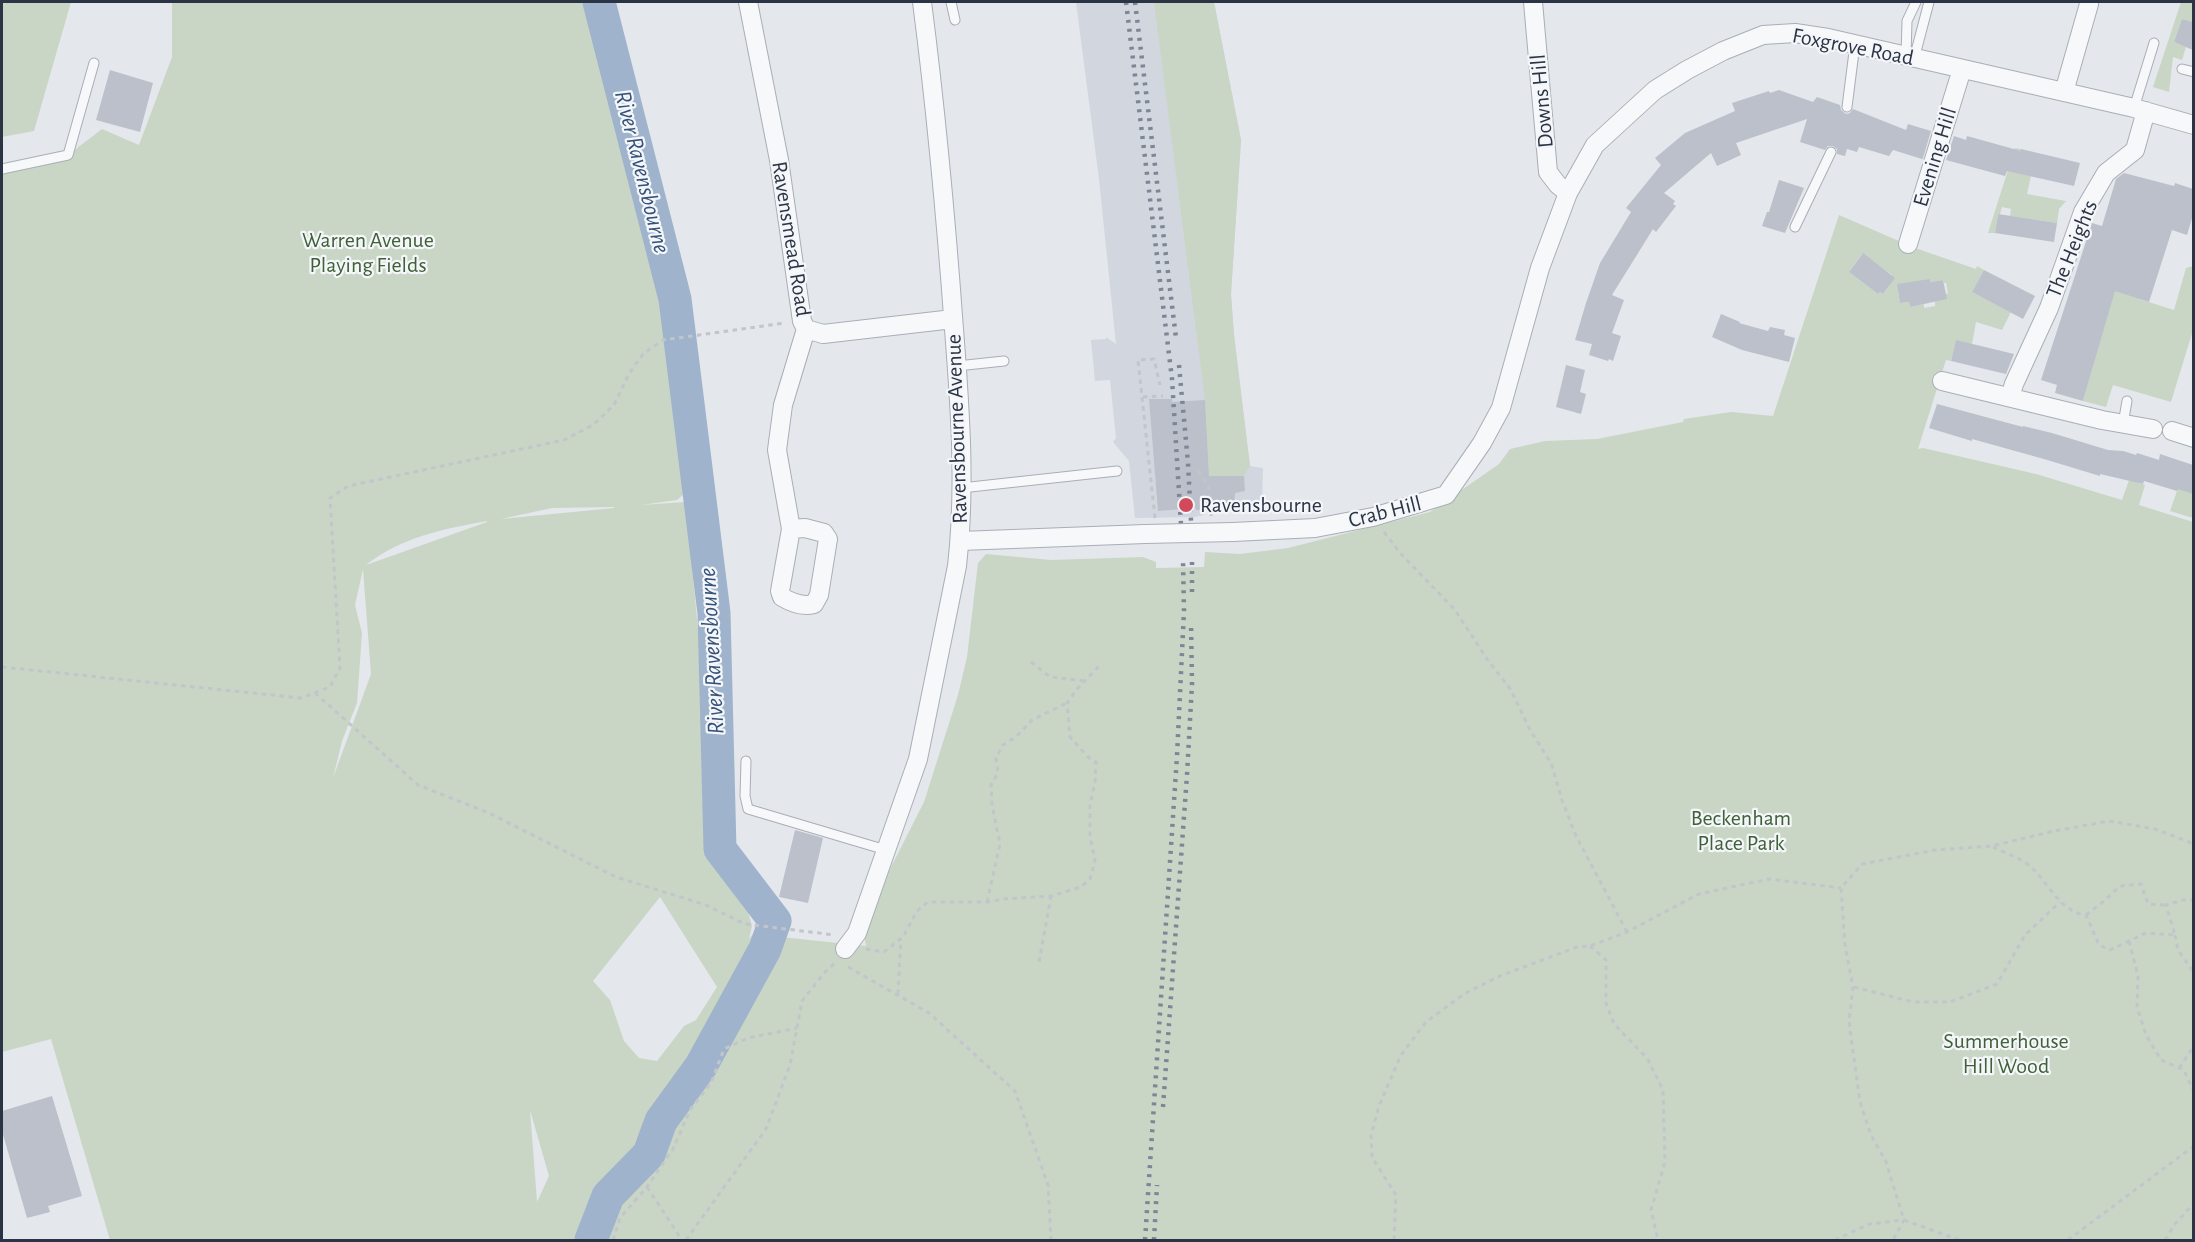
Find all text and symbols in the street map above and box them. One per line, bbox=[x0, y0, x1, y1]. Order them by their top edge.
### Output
street label: Foxgrove Road bbox=[1790, 22, 1916, 72]
street label: Downs Hill bbox=[1525, 53, 1559, 149]
water label: River Ravensbourne bbox=[608, 88, 676, 256]
street label: Evening Hill bbox=[1907, 104, 1963, 210]
street label: Ravensmead Road bbox=[766, 159, 816, 319]
street label: The Heights bbox=[2040, 196, 2104, 302]
park label: Warren Avenue Playing Fields bbox=[302, 227, 434, 278]
street label: Ravensbourne Avenue bbox=[940, 334, 974, 524]
street label: Crab Hill bbox=[1346, 490, 1424, 534]
place label: Ravensbourne bbox=[1200, 492, 1322, 518]
marker: Ravensbourne bbox=[1177, 496, 1195, 514]
water label: River Ravensbourne bbox=[693, 567, 731, 735]
park label: Beckenham Place Park bbox=[1691, 805, 1791, 856]
park label: Summerhouse Hill Wood bbox=[1943, 1028, 2069, 1080]

